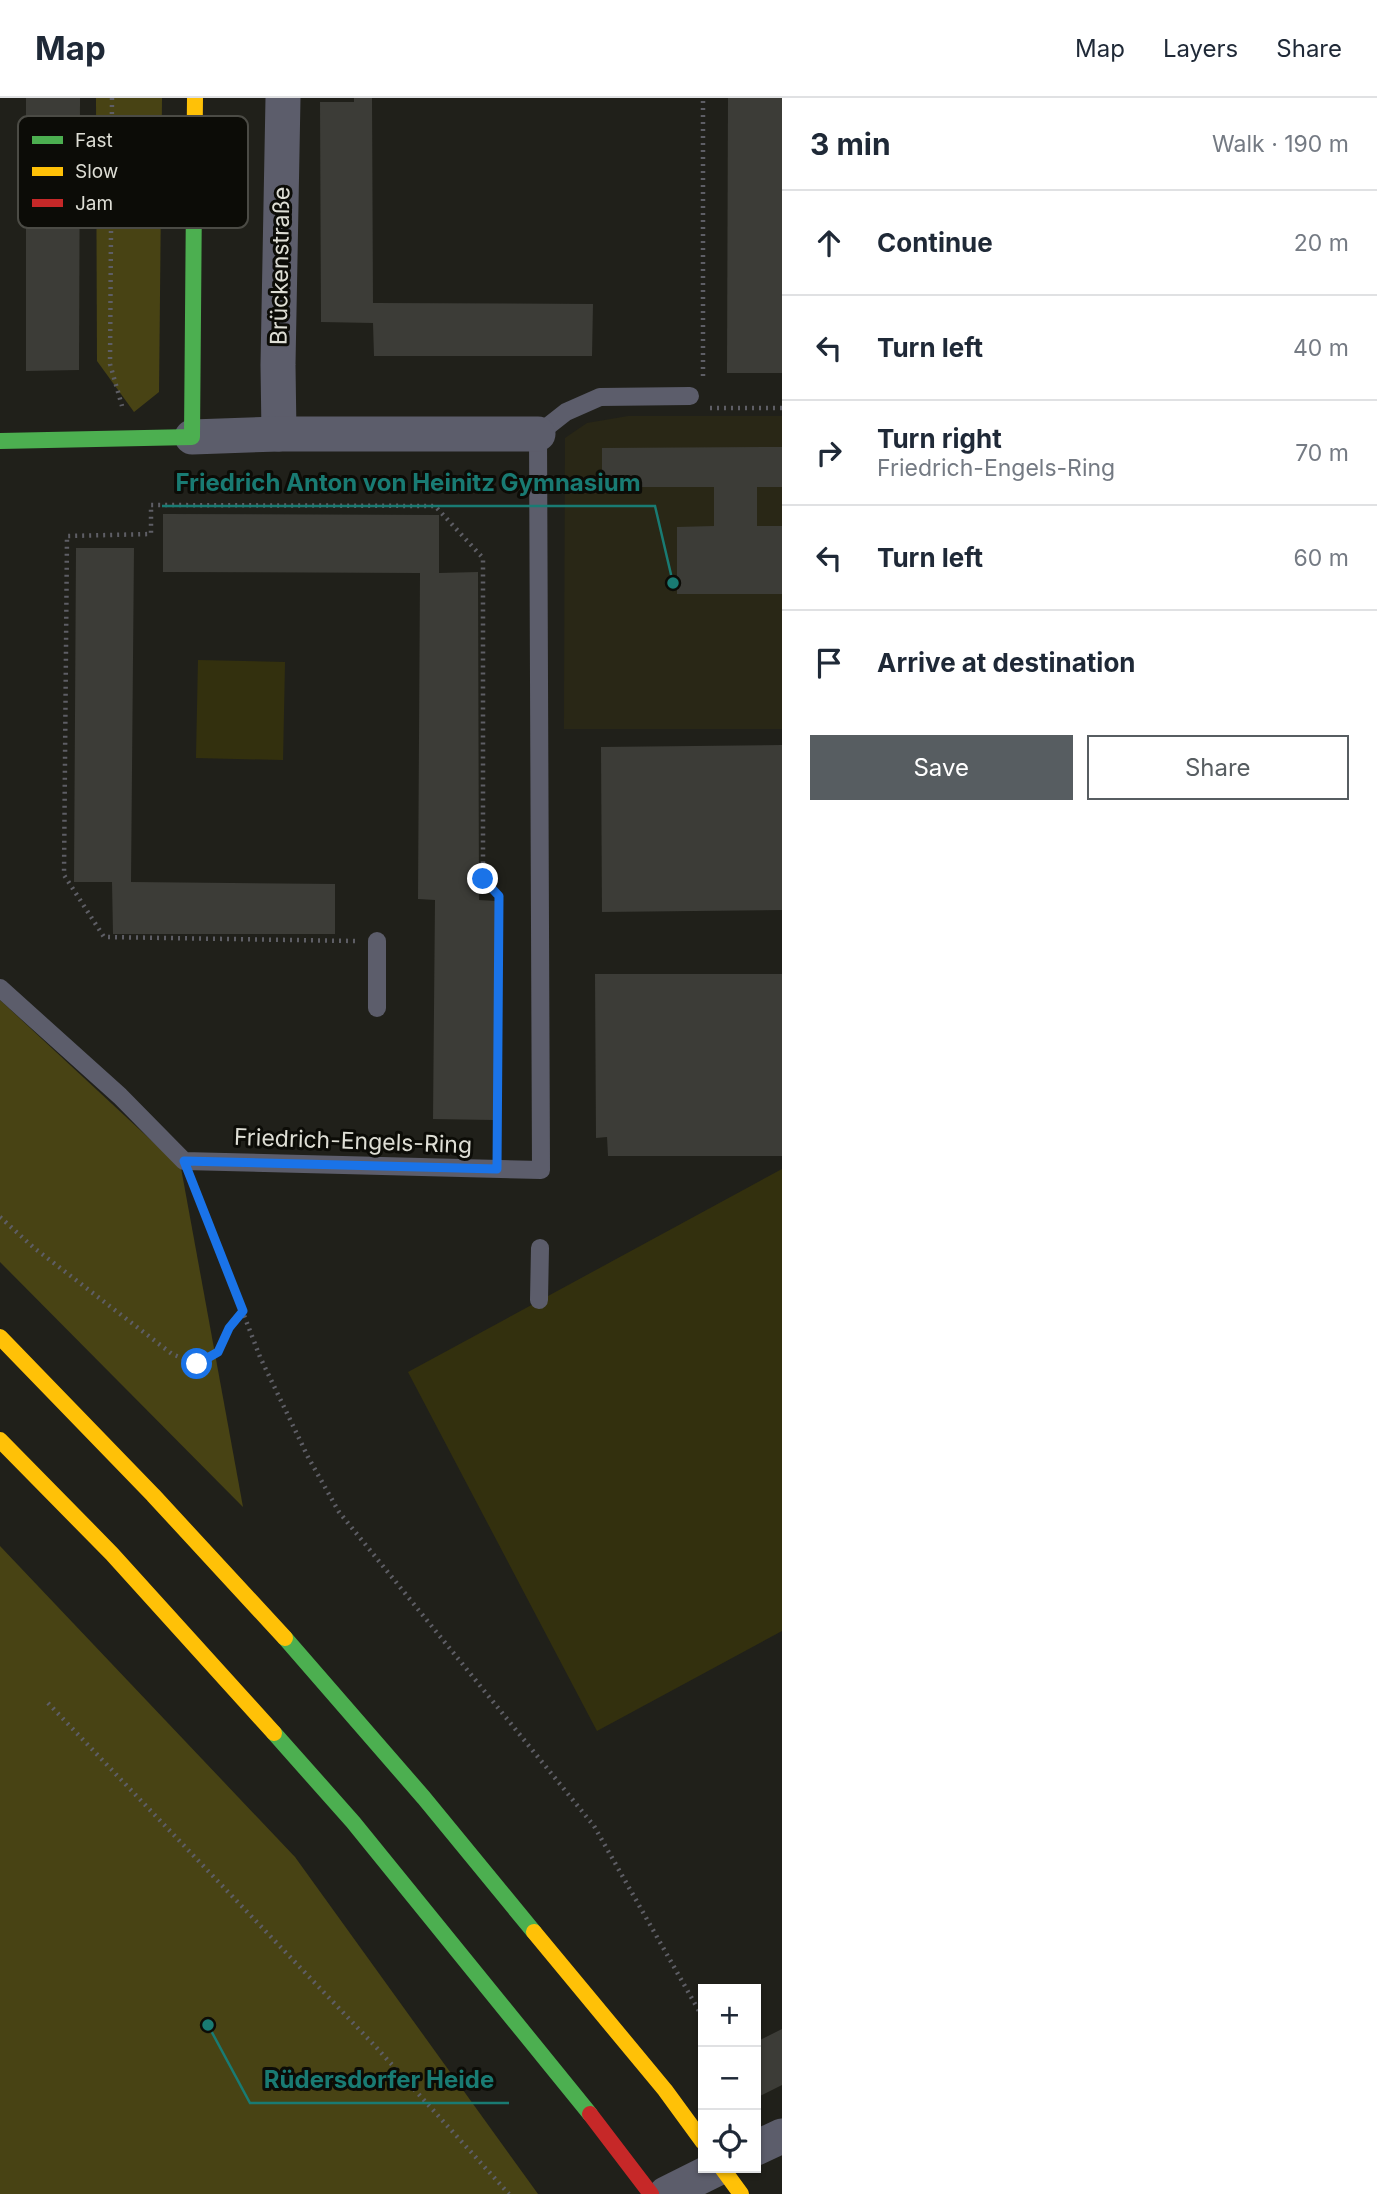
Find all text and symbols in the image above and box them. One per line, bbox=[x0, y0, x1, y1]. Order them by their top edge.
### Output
text: Map bbox=[35, 28, 106, 68]
text: Map bbox=[1075, 34, 1125, 63]
text: Layers bbox=[1163, 34, 1238, 63]
text: Share bbox=[1276, 34, 1342, 63]
legend bbox=[18, 116, 248, 228]
text: 3 min bbox=[810, 126, 891, 162]
text: Fast bbox=[75, 129, 113, 152]
text: Walk · 190 m bbox=[1212, 130, 1349, 158]
text: Slow bbox=[75, 160, 118, 183]
street label: Brückenstraße bbox=[265, 187, 295, 345]
text: Jam bbox=[75, 192, 113, 215]
icon: ahead bbox=[810, 224, 848, 262]
text: Continue bbox=[877, 227, 993, 258]
text: 20 m bbox=[1294, 229, 1349, 257]
icon: left bbox=[810, 329, 848, 367]
text: Turn left bbox=[877, 332, 983, 363]
text: 40 m bbox=[1293, 334, 1349, 362]
text: Turn right bbox=[877, 423, 1002, 454]
icon: right bbox=[810, 434, 848, 472]
text: 70 m bbox=[1295, 439, 1349, 467]
text: Friedrich-Engels-Ring bbox=[877, 454, 1115, 482]
callout: Friedrich Anton von Heinitz Gymnasium bbox=[162, 461, 655, 506]
text: Friedrich Anton von Heinitz Gymnasium bbox=[175, 468, 641, 497]
icon: left bbox=[810, 539, 848, 577]
text: Turn left bbox=[877, 542, 983, 573]
text: 60 m bbox=[1294, 544, 1349, 572]
icon: arrive bbox=[810, 644, 848, 682]
text: Arrive at destination bbox=[877, 647, 1136, 678]
button: Save bbox=[810, 735, 1073, 800]
button: Share bbox=[1087, 735, 1349, 800]
route end bbox=[467, 863, 498, 894]
street label: Friedrich-Engels-Ring bbox=[233, 1123, 473, 1159]
route start bbox=[181, 1348, 212, 1379]
map controls bbox=[698, 1984, 761, 2173]
button: + bbox=[698, 1984, 761, 2047]
button: − bbox=[698, 2047, 761, 2110]
callout: Rüdersdorfer Heide bbox=[250, 2058, 509, 2103]
text: Rüdersdorfer Heide bbox=[264, 2065, 494, 2094]
button: locate bbox=[698, 2110, 761, 2173]

